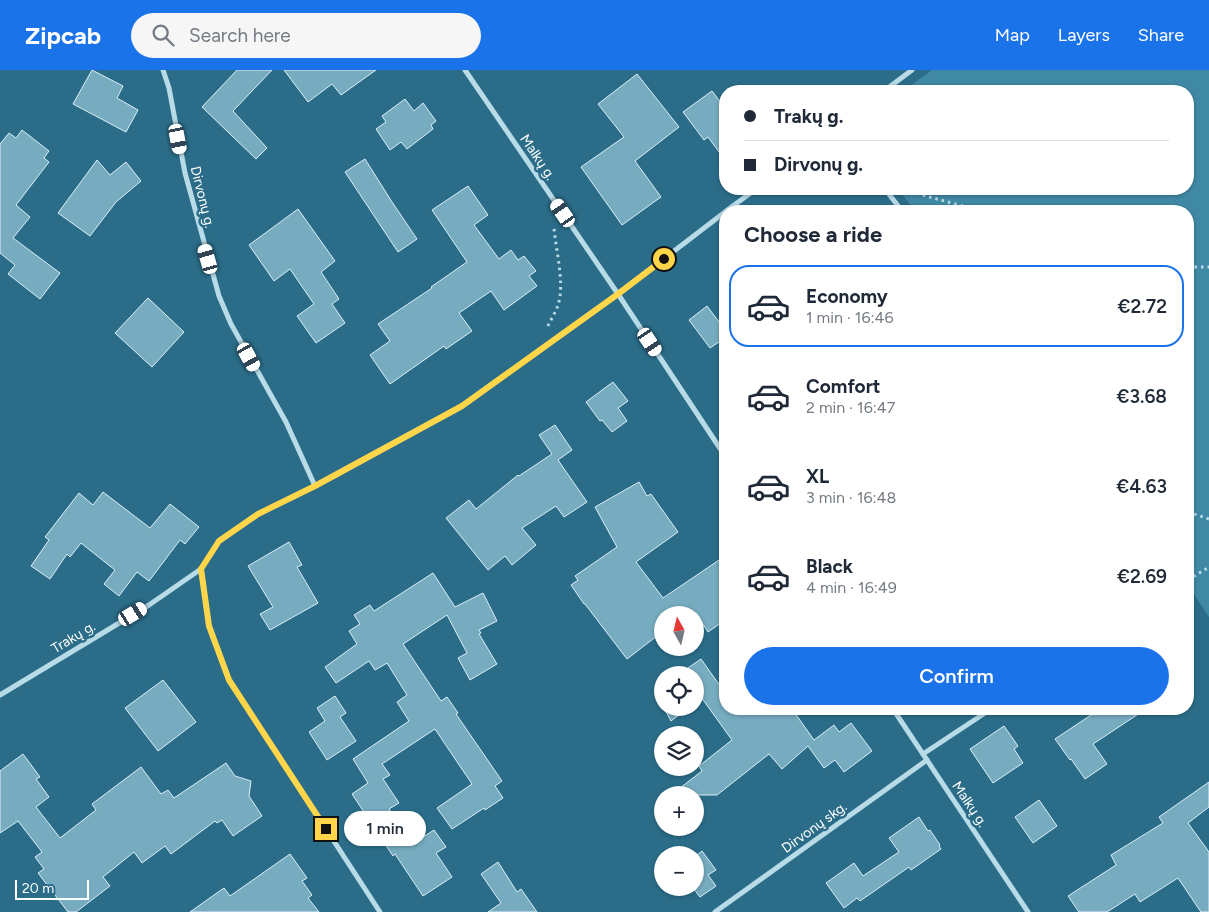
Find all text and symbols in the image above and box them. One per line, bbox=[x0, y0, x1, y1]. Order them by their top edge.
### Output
search box bbox=[131, 13, 481, 58]
text: Zipcab bbox=[25, 21, 101, 50]
icon: search bbox=[149, 21, 177, 49]
text: Search here bbox=[189, 24, 291, 47]
text: Map bbox=[995, 24, 1030, 46]
text: Layers bbox=[1058, 24, 1110, 46]
text: Share bbox=[1138, 24, 1184, 46]
text: Trakų g. bbox=[774, 105, 843, 128]
car bbox=[167, 123, 188, 155]
street label: Malkų g. bbox=[516, 131, 559, 183]
text: Dirvonų g. bbox=[774, 153, 863, 176]
street label: Dirvonų g. bbox=[187, 164, 218, 230]
car bbox=[548, 196, 577, 230]
text: Choose a ride bbox=[744, 221, 882, 248]
car bbox=[196, 243, 219, 275]
route start bbox=[653, 248, 675, 270]
icon: car bbox=[746, 284, 791, 329]
text: Economy bbox=[806, 285, 888, 308]
text: €2.72 bbox=[1118, 295, 1167, 318]
text: 1 min · 16:46 bbox=[806, 308, 894, 327]
car bbox=[635, 325, 664, 359]
car bbox=[235, 340, 262, 374]
icon: car bbox=[746, 374, 791, 419]
text: Comfort bbox=[806, 375, 881, 398]
text: €3.68 bbox=[1117, 385, 1167, 408]
text: 2 min · 16:47 bbox=[806, 398, 895, 417]
icon: car bbox=[746, 464, 791, 509]
text: XL bbox=[806, 465, 829, 488]
text: €4.63 bbox=[1116, 475, 1167, 498]
text: 3 min · 16:48 bbox=[806, 488, 896, 507]
icon: car bbox=[746, 554, 791, 599]
text: Black bbox=[806, 555, 853, 578]
text: €2.69 bbox=[1117, 565, 1167, 588]
text: 4 min · 16:49 bbox=[806, 578, 897, 597]
car bbox=[116, 600, 149, 628]
north arrow bbox=[654, 606, 704, 656]
map controls bbox=[654, 606, 704, 896]
street label: Trakų g. bbox=[48, 618, 98, 657]
button: Confirm bbox=[744, 647, 1169, 705]
button: locate bbox=[654, 666, 704, 716]
button: layers bbox=[654, 726, 704, 776]
street label: Malkų g. bbox=[948, 778, 991, 830]
button: + bbox=[654, 786, 704, 836]
street label: Dirvonų skg. bbox=[778, 798, 850, 857]
callout: 1 min bbox=[344, 812, 426, 846]
route end bbox=[315, 818, 337, 840]
text: 1 min bbox=[366, 819, 404, 838]
button: − bbox=[654, 846, 704, 896]
scale bar bbox=[15, 877, 89, 900]
text: 20 m bbox=[22, 880, 54, 897]

